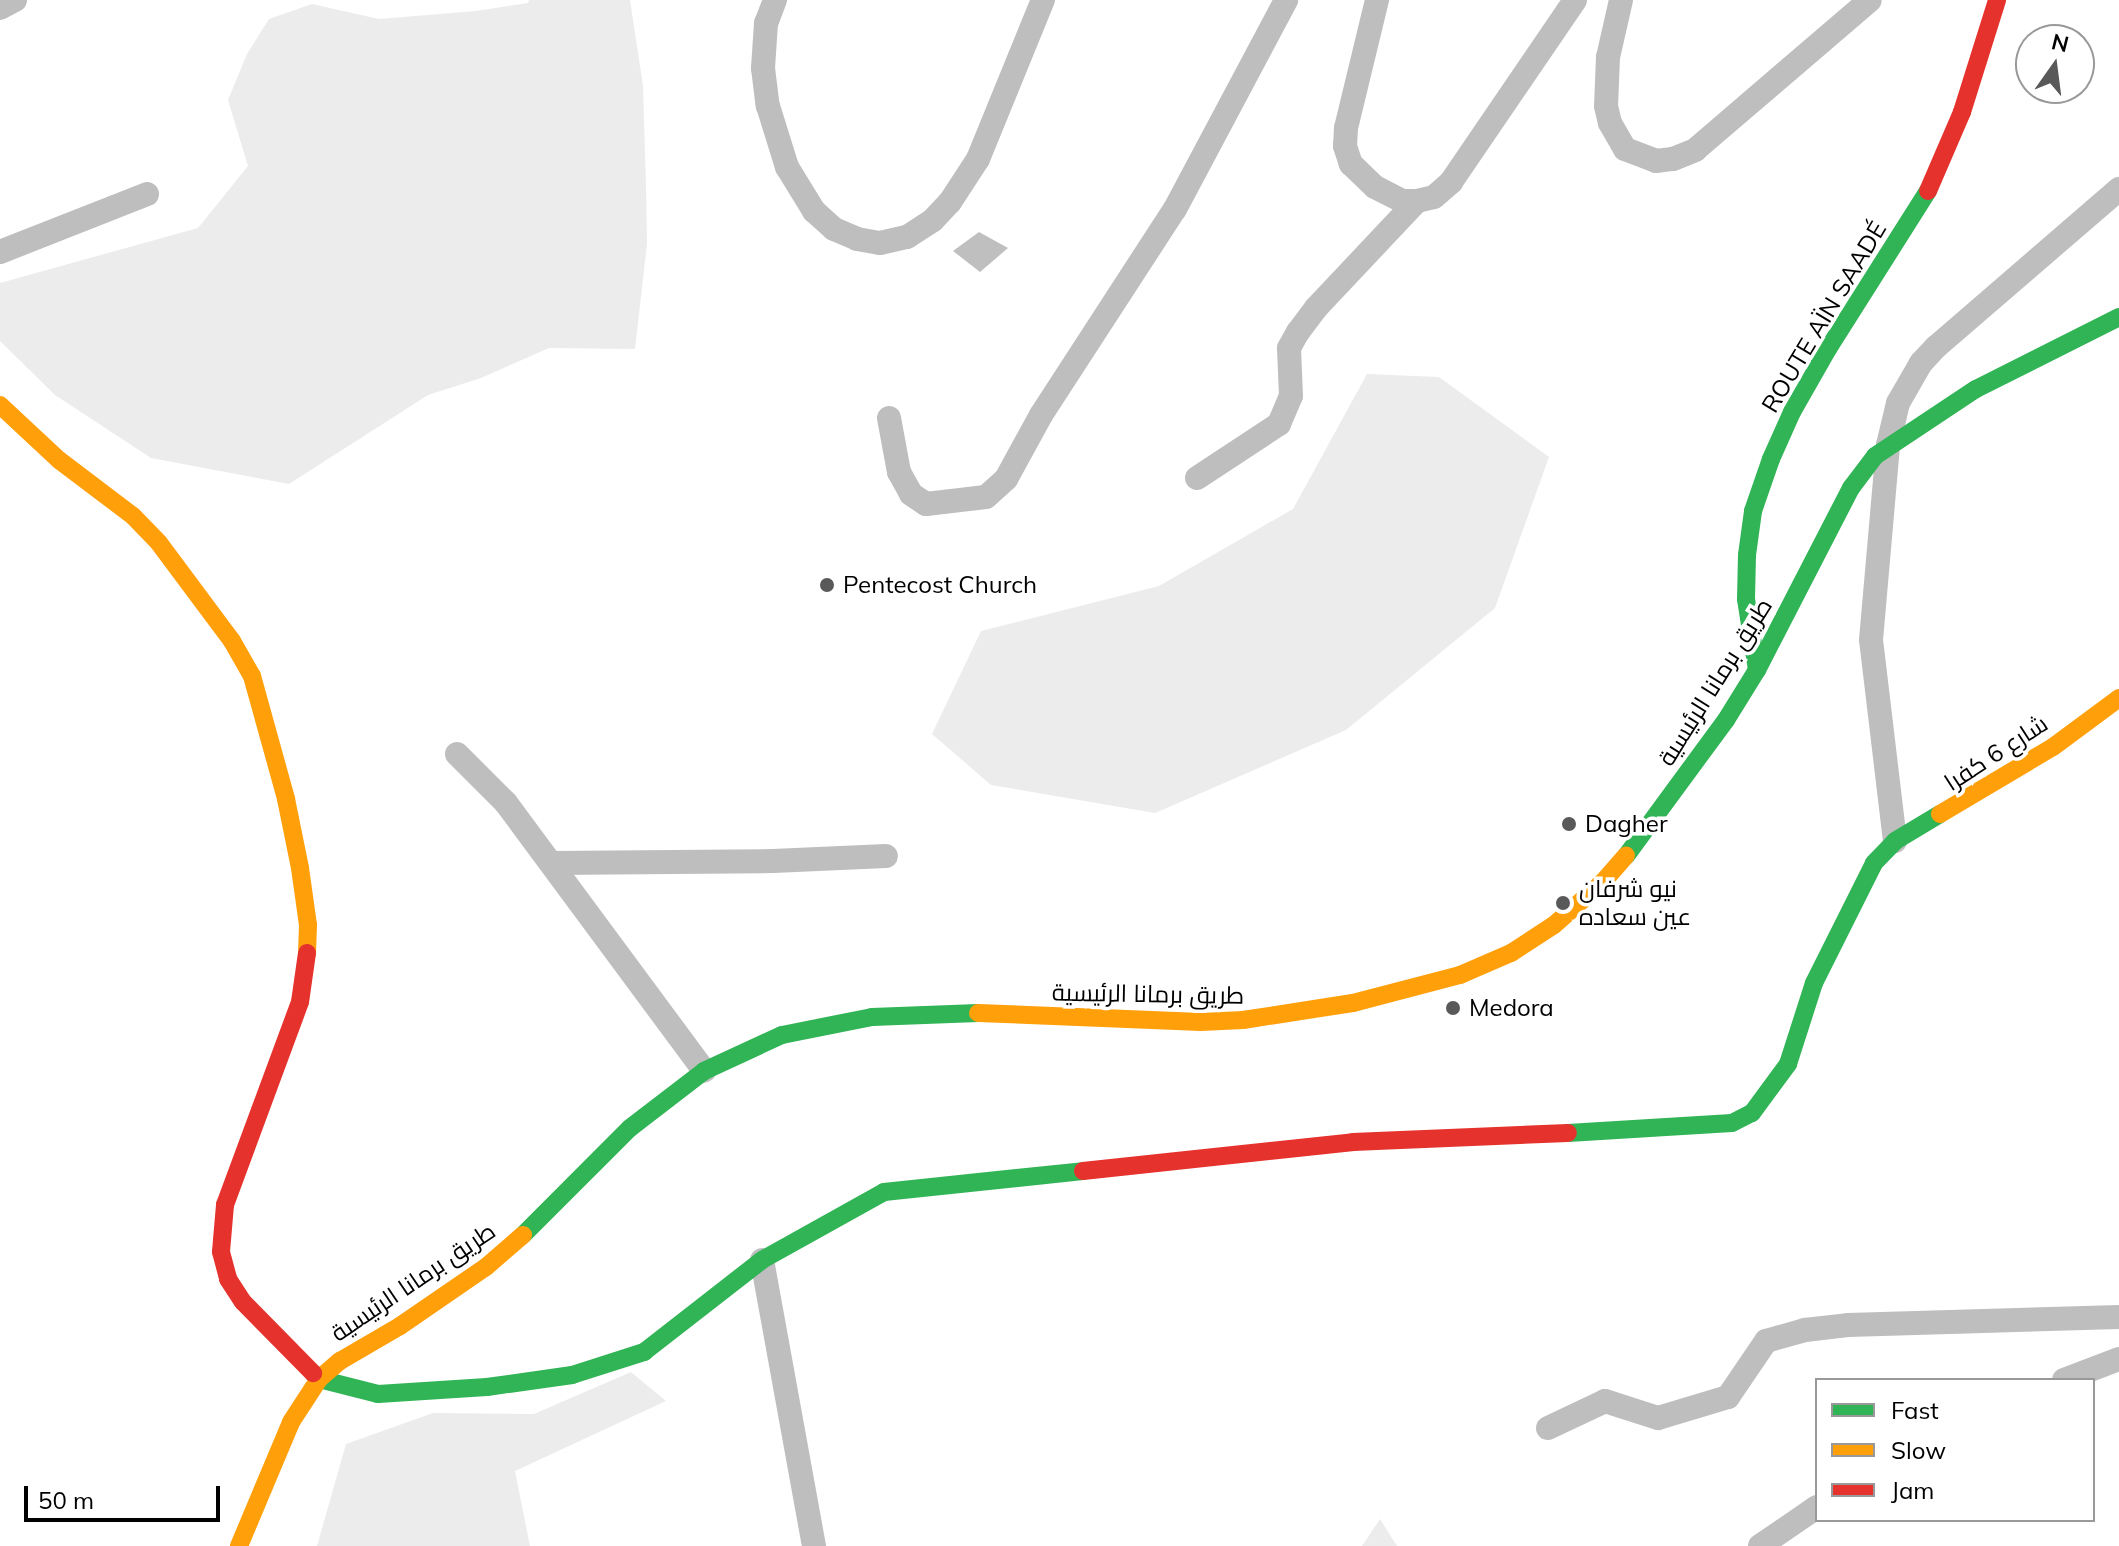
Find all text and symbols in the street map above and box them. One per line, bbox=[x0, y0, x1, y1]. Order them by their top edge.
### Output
north arrow bbox=[2015, 24, 2095, 104]
text: N bbox=[2049, 27, 2072, 58]
street label: ROUTE AÏN SAADÉ bbox=[1756, 216, 1892, 418]
place label: Pentecost Church bbox=[843, 571, 1037, 599]
marker: Pentecost Church bbox=[818, 576, 836, 594]
street label: طريق برمانا الرئيسية bbox=[1652, 593, 1778, 771]
street label: شارع 6 كفرا bbox=[1939, 709, 2053, 797]
place label: Dagher bbox=[1585, 810, 1668, 838]
marker: Dagher bbox=[1560, 815, 1578, 833]
place label: نيو شرفان عين سعاده bbox=[1579, 875, 1691, 931]
marker: نيو شرفان عين سعاده bbox=[1554, 894, 1572, 912]
street label: طريق برمانا الرئيسية bbox=[1052, 978, 1244, 1010]
place label: Medora bbox=[1469, 994, 1554, 1022]
marker: Medora bbox=[1444, 999, 1462, 1017]
street label: طريق برمانا الرئيسية bbox=[325, 1216, 501, 1348]
legend bbox=[1815, 1378, 2095, 1522]
text: Fast bbox=[1891, 1395, 1939, 1425]
text: Slow bbox=[1891, 1435, 1946, 1465]
scale bar bbox=[28, 1470, 224, 1520]
text: Jam bbox=[1891, 1475, 1934, 1505]
text: 50 m bbox=[38, 1485, 94, 1515]

